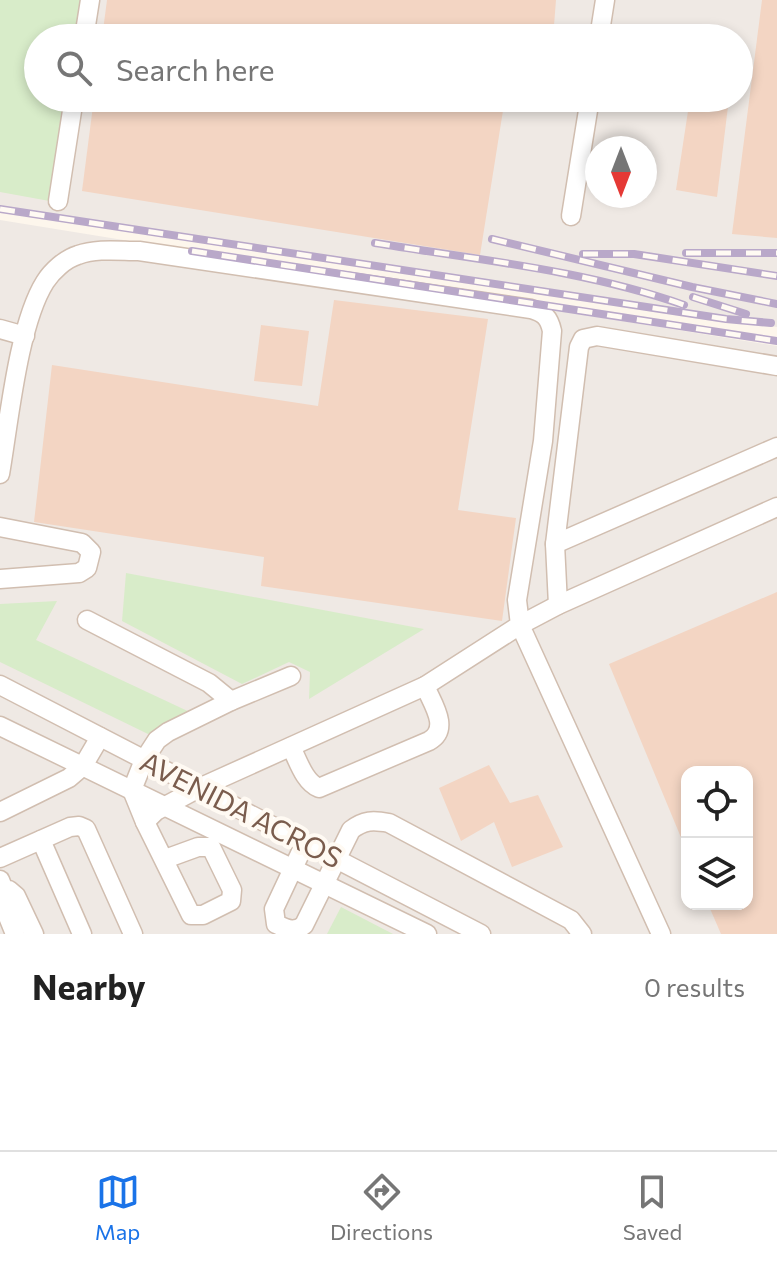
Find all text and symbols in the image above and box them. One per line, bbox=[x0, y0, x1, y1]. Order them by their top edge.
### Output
search box bbox=[24, 24, 753, 112]
icon: search bbox=[52, 46, 96, 90]
text: Search here bbox=[116, 50, 275, 87]
north arrow bbox=[585, 136, 657, 208]
street label: AVENIDA ACROS bbox=[135, 744, 348, 875]
map controls bbox=[681, 766, 753, 910]
button: locate bbox=[681, 766, 753, 838]
button: layers bbox=[681, 838, 753, 910]
text: Nearby bbox=[32, 965, 146, 1007]
text: 0 results bbox=[644, 971, 745, 1002]
tab: Map bbox=[95, 1170, 140, 1245]
tab: Directions bbox=[330, 1170, 433, 1245]
tab: Saved bbox=[623, 1170, 682, 1245]

